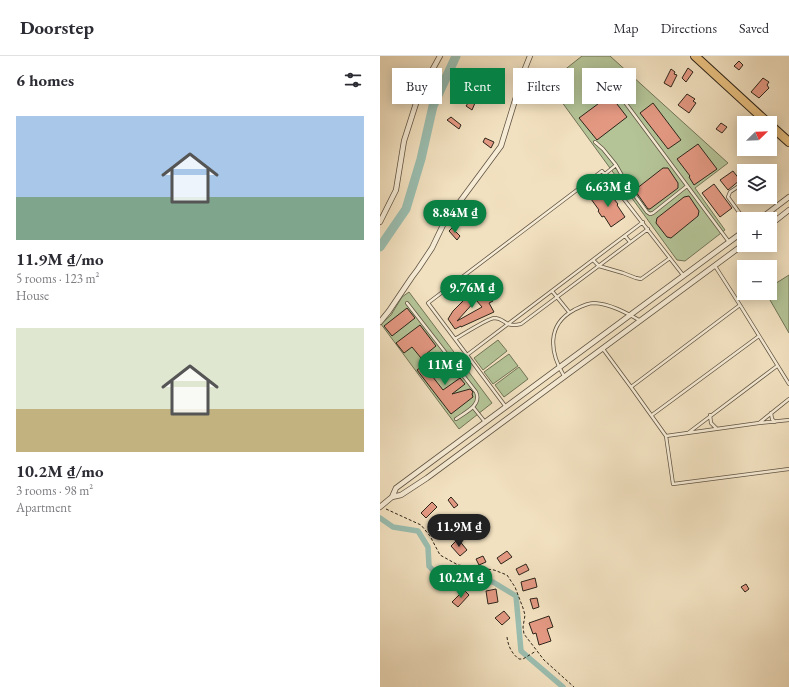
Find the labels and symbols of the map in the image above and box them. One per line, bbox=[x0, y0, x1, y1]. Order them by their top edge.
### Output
north arrow bbox=[737, 116, 777, 156]
pin: 6.63M ₫ bbox=[571, 174, 645, 208]
pin: 8.84M ₫ bbox=[418, 200, 492, 234]
pin: 9.76M ₫ bbox=[435, 275, 509, 309]
pin: 11M ₫ bbox=[417, 352, 473, 386]
pin: 11.9M ₫ bbox=[422, 514, 496, 548]
pin: 10.2M ₫ bbox=[424, 565, 498, 599]

